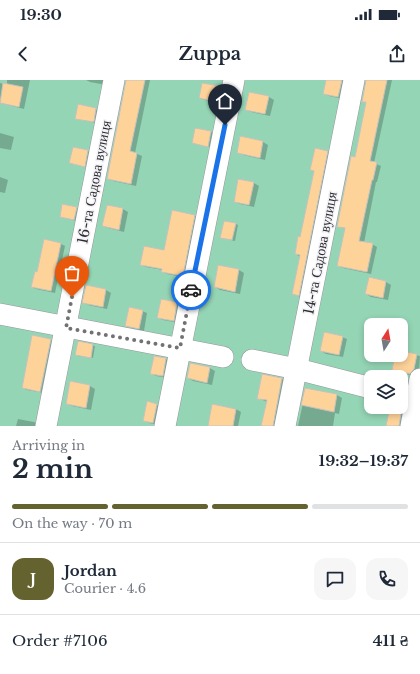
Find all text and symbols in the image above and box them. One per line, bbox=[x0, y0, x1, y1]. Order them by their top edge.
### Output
text: 19:30 bbox=[20, 5, 62, 24]
icon: back bbox=[12, 43, 34, 65]
text: Zuppa bbox=[179, 43, 241, 65]
icon: share bbox=[386, 43, 408, 65]
pin bbox=[208, 84, 242, 125]
icon: home bbox=[214, 90, 236, 112]
street label: 16-та Садова вулиця bbox=[73, 118, 115, 245]
street label: 14-та Садова вулиця bbox=[299, 190, 341, 316]
pin bbox=[55, 256, 89, 297]
icon: bag bbox=[61, 262, 83, 284]
courier bbox=[171, 270, 211, 310]
icon: car bbox=[180, 279, 202, 301]
north arrow bbox=[364, 318, 408, 362]
map controls bbox=[364, 318, 408, 414]
button: layers bbox=[364, 370, 408, 414]
text: Arriving in bbox=[12, 437, 85, 454]
text: 19:32–19:37 bbox=[319, 451, 408, 470]
text: 2 min bbox=[12, 453, 93, 485]
text: On the way · 70 m bbox=[12, 515, 132, 532]
button: chat bbox=[314, 558, 356, 600]
button: phone bbox=[366, 558, 408, 600]
text: Jordan bbox=[64, 561, 117, 580]
text: J bbox=[30, 569, 36, 588]
text: Courier · 4.6 bbox=[64, 580, 146, 597]
text: Order #7106 bbox=[12, 631, 108, 650]
text: 411 ₴ bbox=[373, 631, 408, 650]

